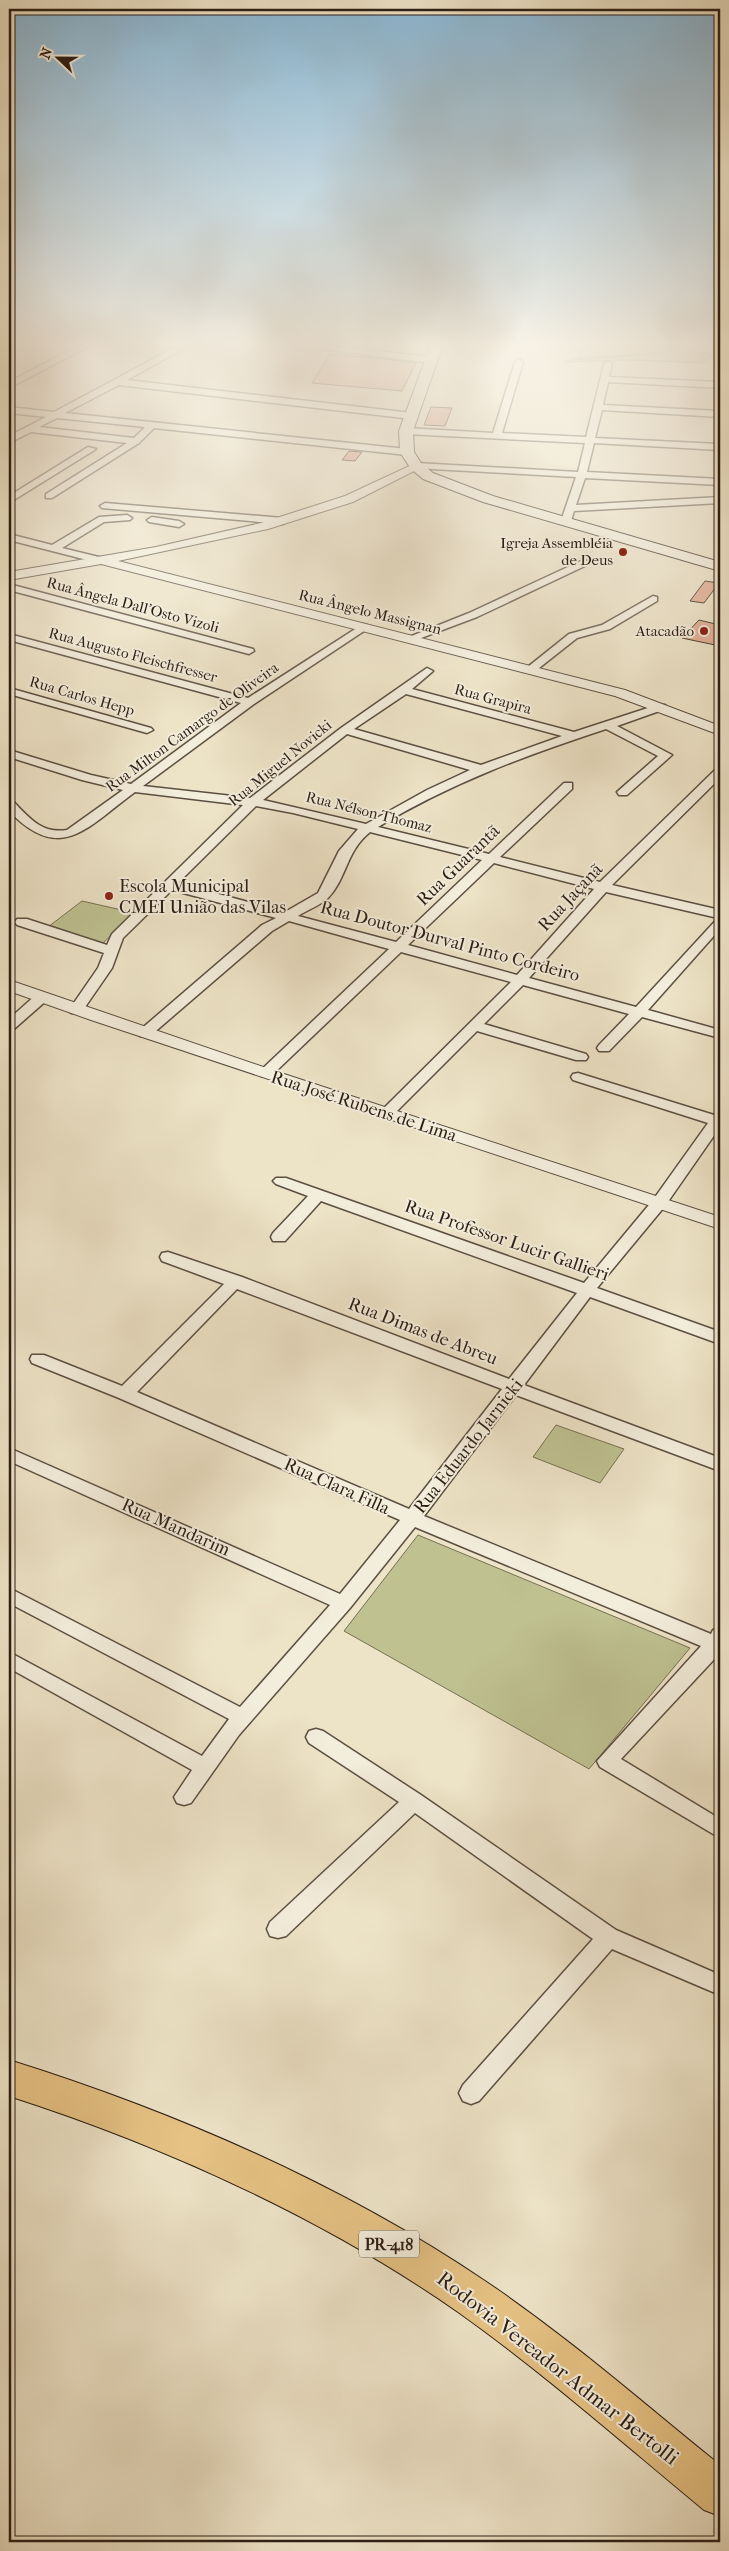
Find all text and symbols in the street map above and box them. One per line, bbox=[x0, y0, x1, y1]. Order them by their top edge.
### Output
north arrow bbox=[32, 32, 82, 82]
text: N bbox=[37, 45, 56, 61]
place label: Igreja Assembléia de Deus bbox=[500, 534, 614, 569]
marker: Igreja Assembléia de Deus bbox=[617, 546, 629, 558]
street label: Rua Ângela Dall'Osto Vizoli bbox=[45, 573, 222, 637]
street label: Rua Ângelo Massignan bbox=[297, 586, 444, 639]
place label: Atacadão bbox=[635, 622, 694, 640]
street label: Rua Augusto Fleischfresser bbox=[47, 624, 220, 686]
marker: Atacadão bbox=[698, 625, 710, 637]
street label: Rua Milton Camargo de Oliveira bbox=[102, 658, 283, 796]
street label: Rua Carlos Hepp bbox=[27, 672, 137, 720]
street label: Rua Grapira bbox=[452, 680, 535, 718]
street label: Rua Miguel Novicki bbox=[225, 715, 336, 810]
street label: Rua Nélson Thomaz bbox=[304, 788, 434, 836]
street label: Rua Guarantã bbox=[412, 820, 505, 910]
street label: Rua Jaçanã bbox=[534, 859, 607, 936]
place label: Escola Municipal CMEI União das Vilas bbox=[119, 876, 286, 918]
marker: Escola Municipal CMEI União das Vilas bbox=[103, 890, 115, 902]
street label: Rua Doutor Durval Pinto Cordeiro bbox=[318, 897, 582, 986]
street label: Rua José Rubens de Lima bbox=[268, 1066, 460, 1147]
street label: Rua Professor Lucir Gallieri bbox=[402, 1196, 612, 1286]
street label: Rua Dimas de Abreu bbox=[345, 1293, 500, 1370]
street label: Rua Eduardo Jarnicki bbox=[409, 1374, 528, 1518]
street label: Rua Clara Filla bbox=[281, 1454, 394, 1519]
street label: Rua Mandarim bbox=[118, 1494, 233, 1561]
road number: PR-418 bbox=[359, 2230, 419, 2258]
street label: Rodovia Vereador Admar Bertolli bbox=[432, 2266, 684, 2470]

